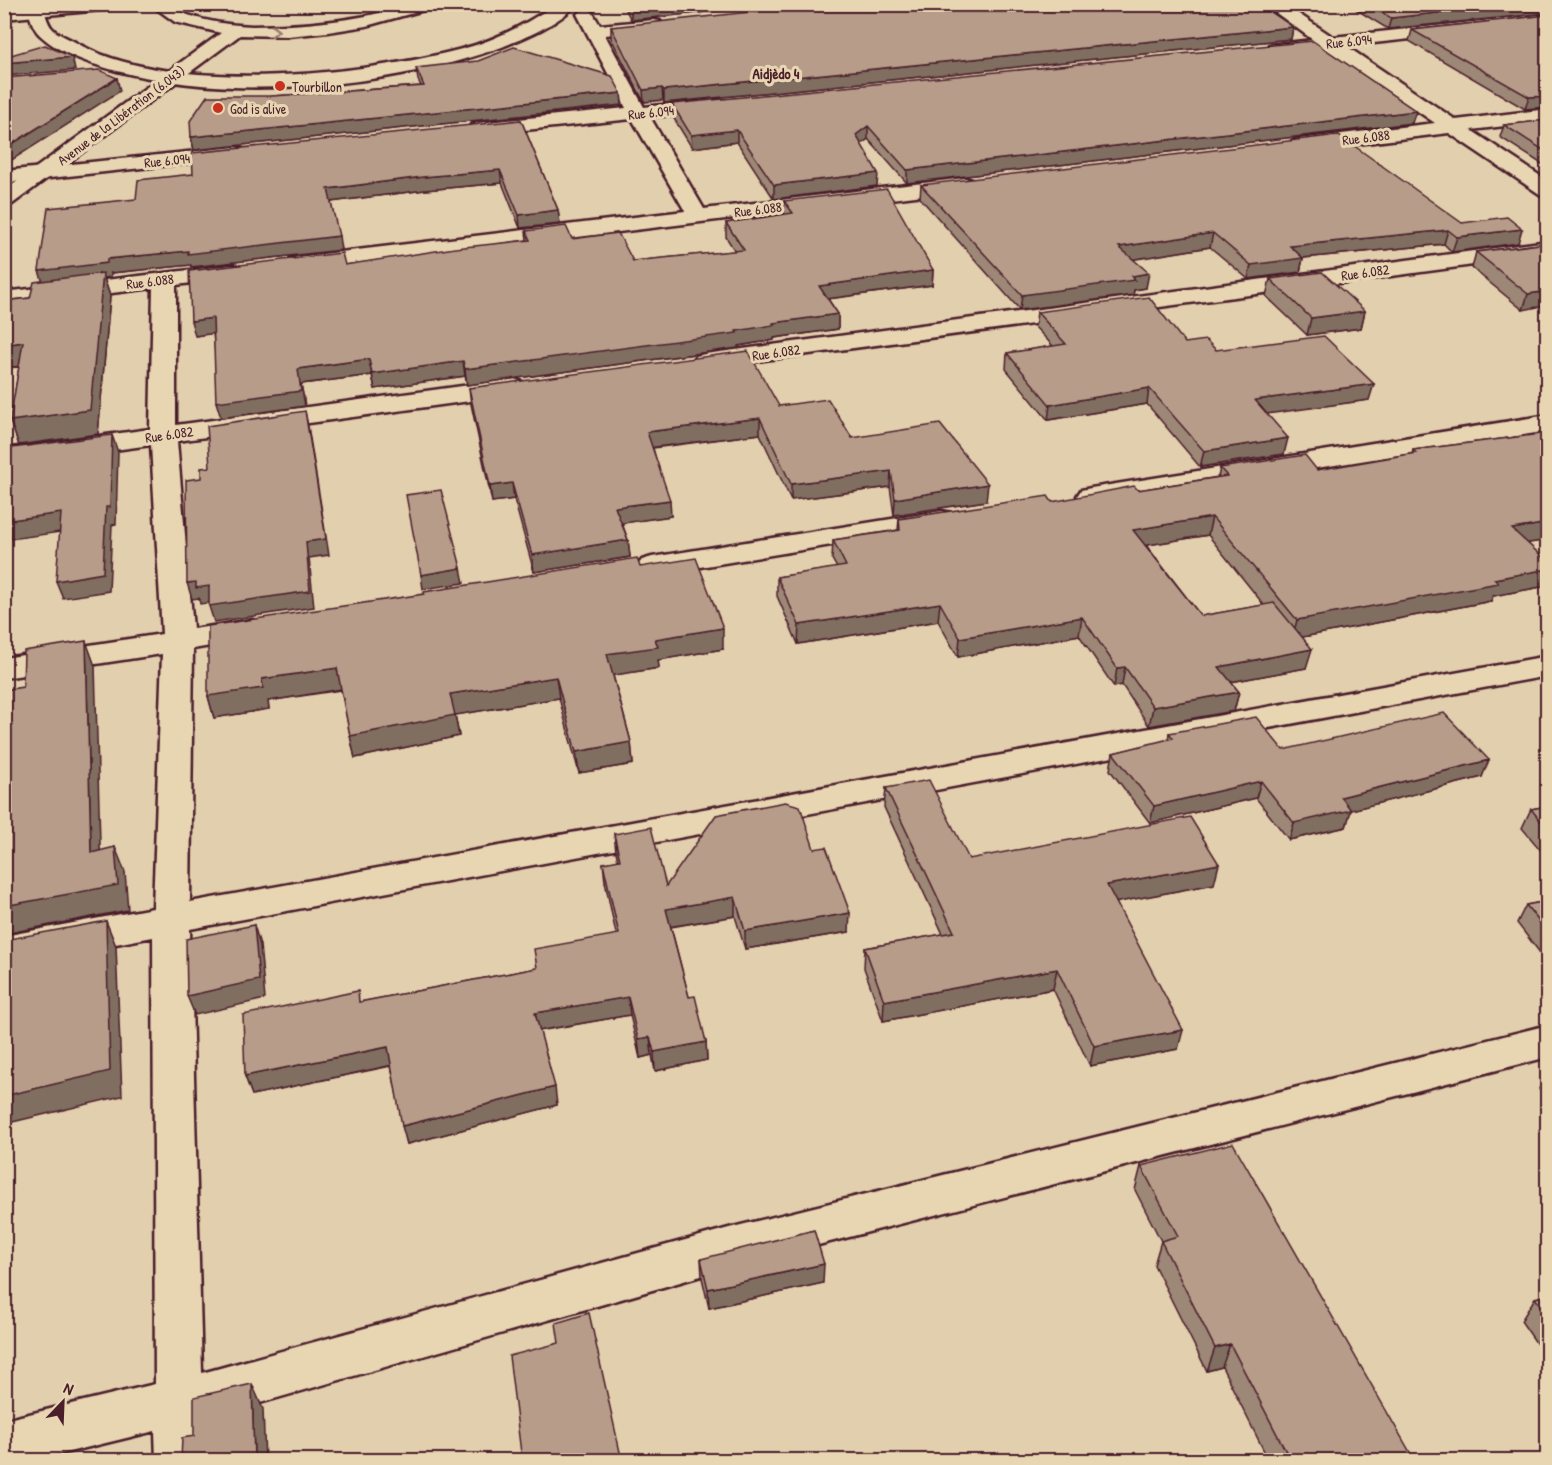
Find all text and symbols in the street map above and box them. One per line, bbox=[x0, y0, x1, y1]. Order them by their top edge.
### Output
one-way arrow bbox=[270, 25, 279, 37]
street label: Rue 6.094 bbox=[1325, 29, 1373, 53]
street label: Avenue de la Libération (6.043) bbox=[53, 61, 189, 169]
district label: Aidjèdo 4 bbox=[753, 63, 800, 84]
place label: Tourbillon bbox=[292, 77, 342, 96]
marker: Tourbillon bbox=[273, 79, 287, 93]
place label: God is alive bbox=[230, 99, 287, 118]
street label: Rue 6.094 bbox=[627, 100, 675, 124]
marker: God is alive bbox=[211, 101, 225, 115]
street label: Rue 6.088 bbox=[1341, 125, 1391, 149]
street label: Rue 6.094 bbox=[143, 148, 191, 172]
street label: Rue 6.088 bbox=[733, 197, 783, 221]
street label: Rue 6.082 bbox=[1340, 259, 1391, 285]
street label: Rue 6.088 bbox=[125, 269, 175, 293]
street label: Rue 6.082 bbox=[751, 339, 802, 365]
street label: Rue 6.082 bbox=[144, 421, 195, 447]
north arrow bbox=[33, 1372, 93, 1432]
text: N bbox=[61, 1376, 78, 1400]

